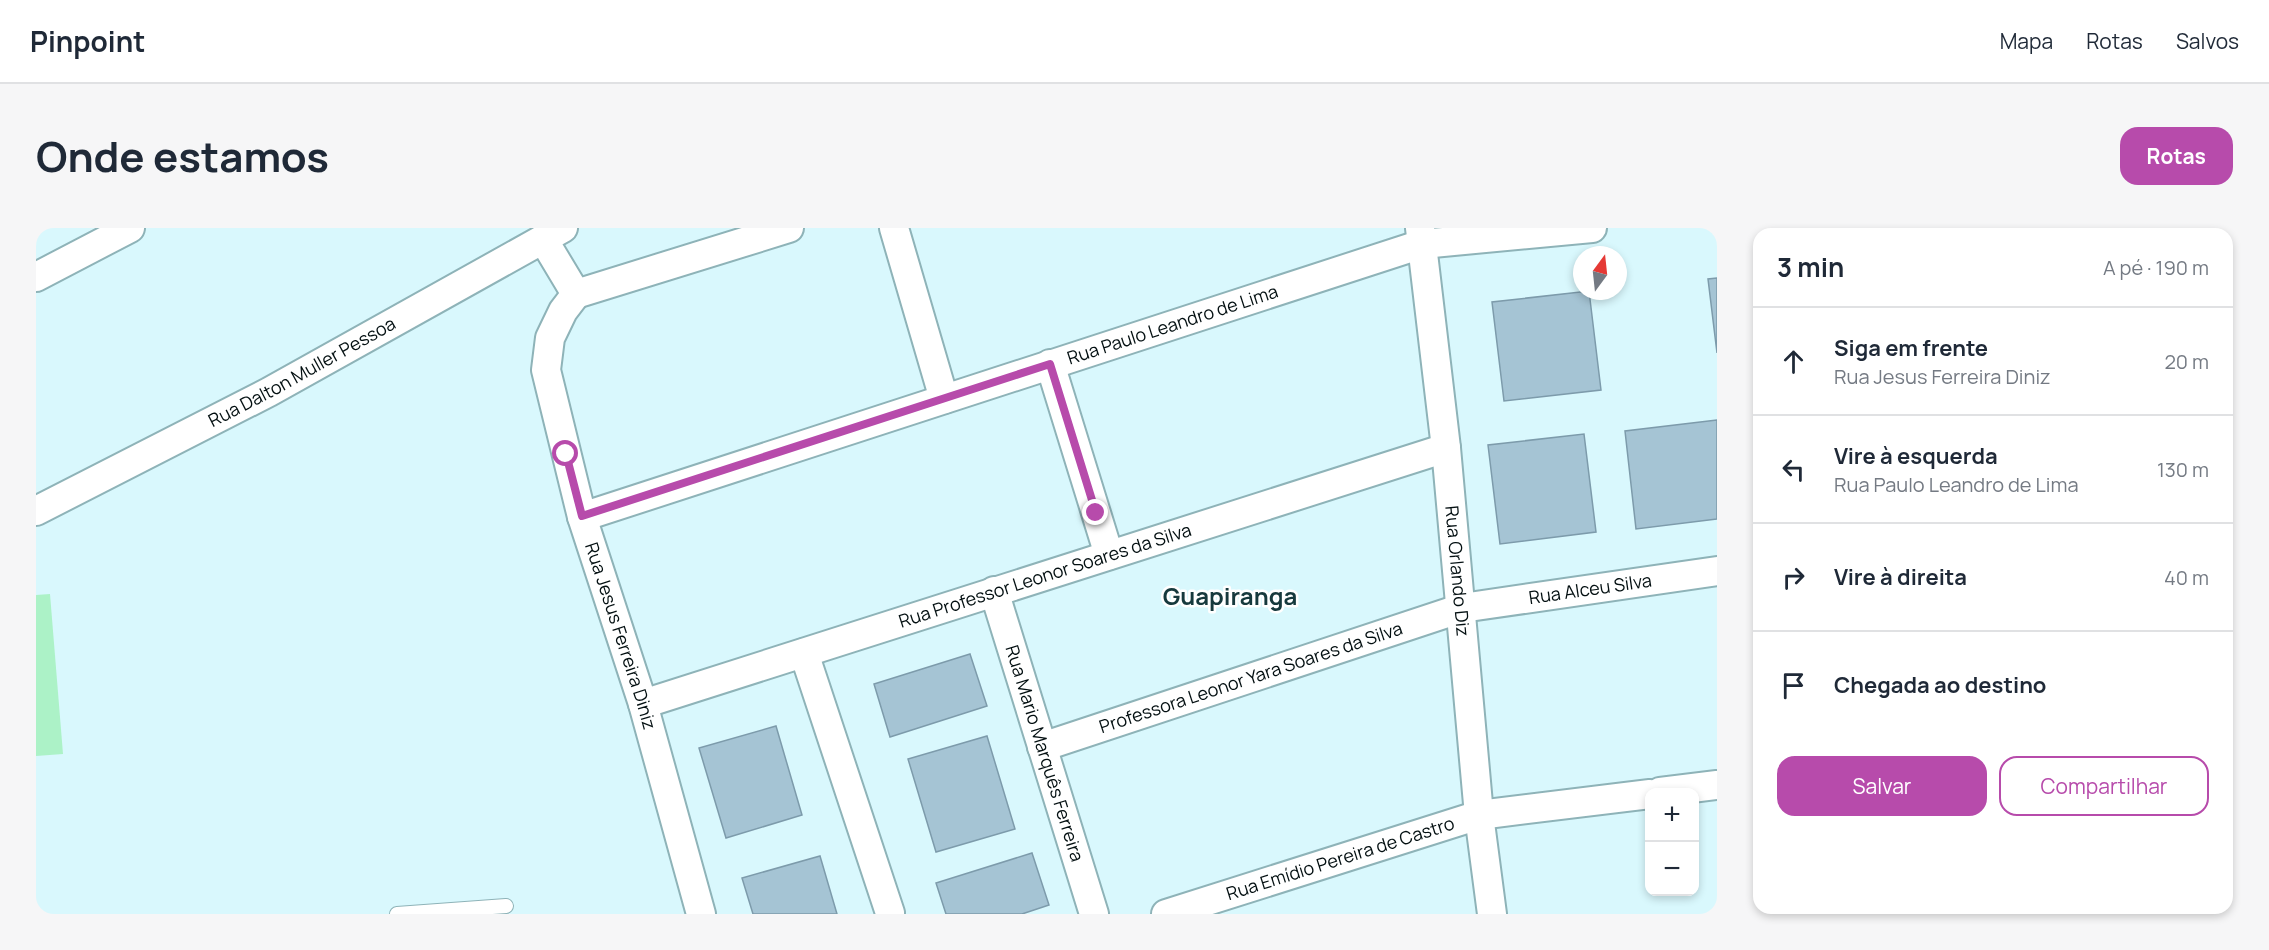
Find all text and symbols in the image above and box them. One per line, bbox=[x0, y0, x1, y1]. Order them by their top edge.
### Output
text: Pinpoint bbox=[30, 22, 145, 60]
text: Mapa bbox=[2000, 27, 2053, 55]
text: Rotas bbox=[2086, 27, 2143, 55]
text: Salvos bbox=[2176, 27, 2239, 55]
text: Onde estamos bbox=[36, 127, 329, 185]
button: Rotas bbox=[2120, 127, 2233, 185]
north arrow bbox=[1573, 246, 1627, 300]
text: 3 min bbox=[1777, 249, 1844, 285]
text: A pé · 190 m bbox=[2103, 254, 2209, 281]
street label: Rua Paulo Leandro de Lima bbox=[1064, 279, 1281, 370]
street label: Rua Dalton Muller Pessoa bbox=[204, 311, 399, 432]
text: Siga em frente bbox=[1834, 333, 1988, 363]
icon: ahead bbox=[1777, 345, 1810, 378]
text: 20 m bbox=[2164, 348, 2209, 375]
text: Rua Jesus Ferreira Diniz bbox=[1834, 363, 2051, 390]
route start bbox=[552, 440, 578, 466]
text: Vire à esquerda bbox=[1834, 441, 1998, 471]
icon: left bbox=[1777, 453, 1810, 486]
text: 130 m bbox=[2157, 456, 2209, 483]
text: Rua Paulo Leandro de Lima bbox=[1834, 471, 2079, 498]
route end bbox=[1082, 499, 1108, 525]
street label: Rua Orlando Diz bbox=[1440, 505, 1476, 637]
street label: Rua Professor Leonor Soares da Silva bbox=[896, 517, 1194, 633]
street label: Rua Jesus Ferreira Diniz bbox=[580, 539, 662, 732]
icon: right bbox=[1777, 561, 1810, 594]
text: Vire à direita bbox=[1834, 562, 1967, 592]
text: 40 m bbox=[2164, 564, 2209, 591]
street label: Rua Alceu Silva bbox=[1527, 568, 1653, 609]
district label: Guapiranga bbox=[1163, 579, 1297, 612]
street label: Professora Leonor Yara Soares da Silva bbox=[1096, 616, 1405, 738]
street label: Rua Mario Marquês Ferreira bbox=[1000, 642, 1090, 864]
icon: arrive bbox=[1777, 669, 1810, 702]
text: Chegada ao destino bbox=[1834, 670, 2046, 700]
button: Salvar bbox=[1777, 756, 1987, 816]
button: Compartilhar bbox=[1999, 756, 2209, 816]
map controls bbox=[1645, 788, 1699, 896]
button: + bbox=[1645, 788, 1699, 842]
street label: Rua Emídio Pereira de Castro bbox=[1223, 811, 1457, 905]
button: − bbox=[1645, 842, 1699, 896]

